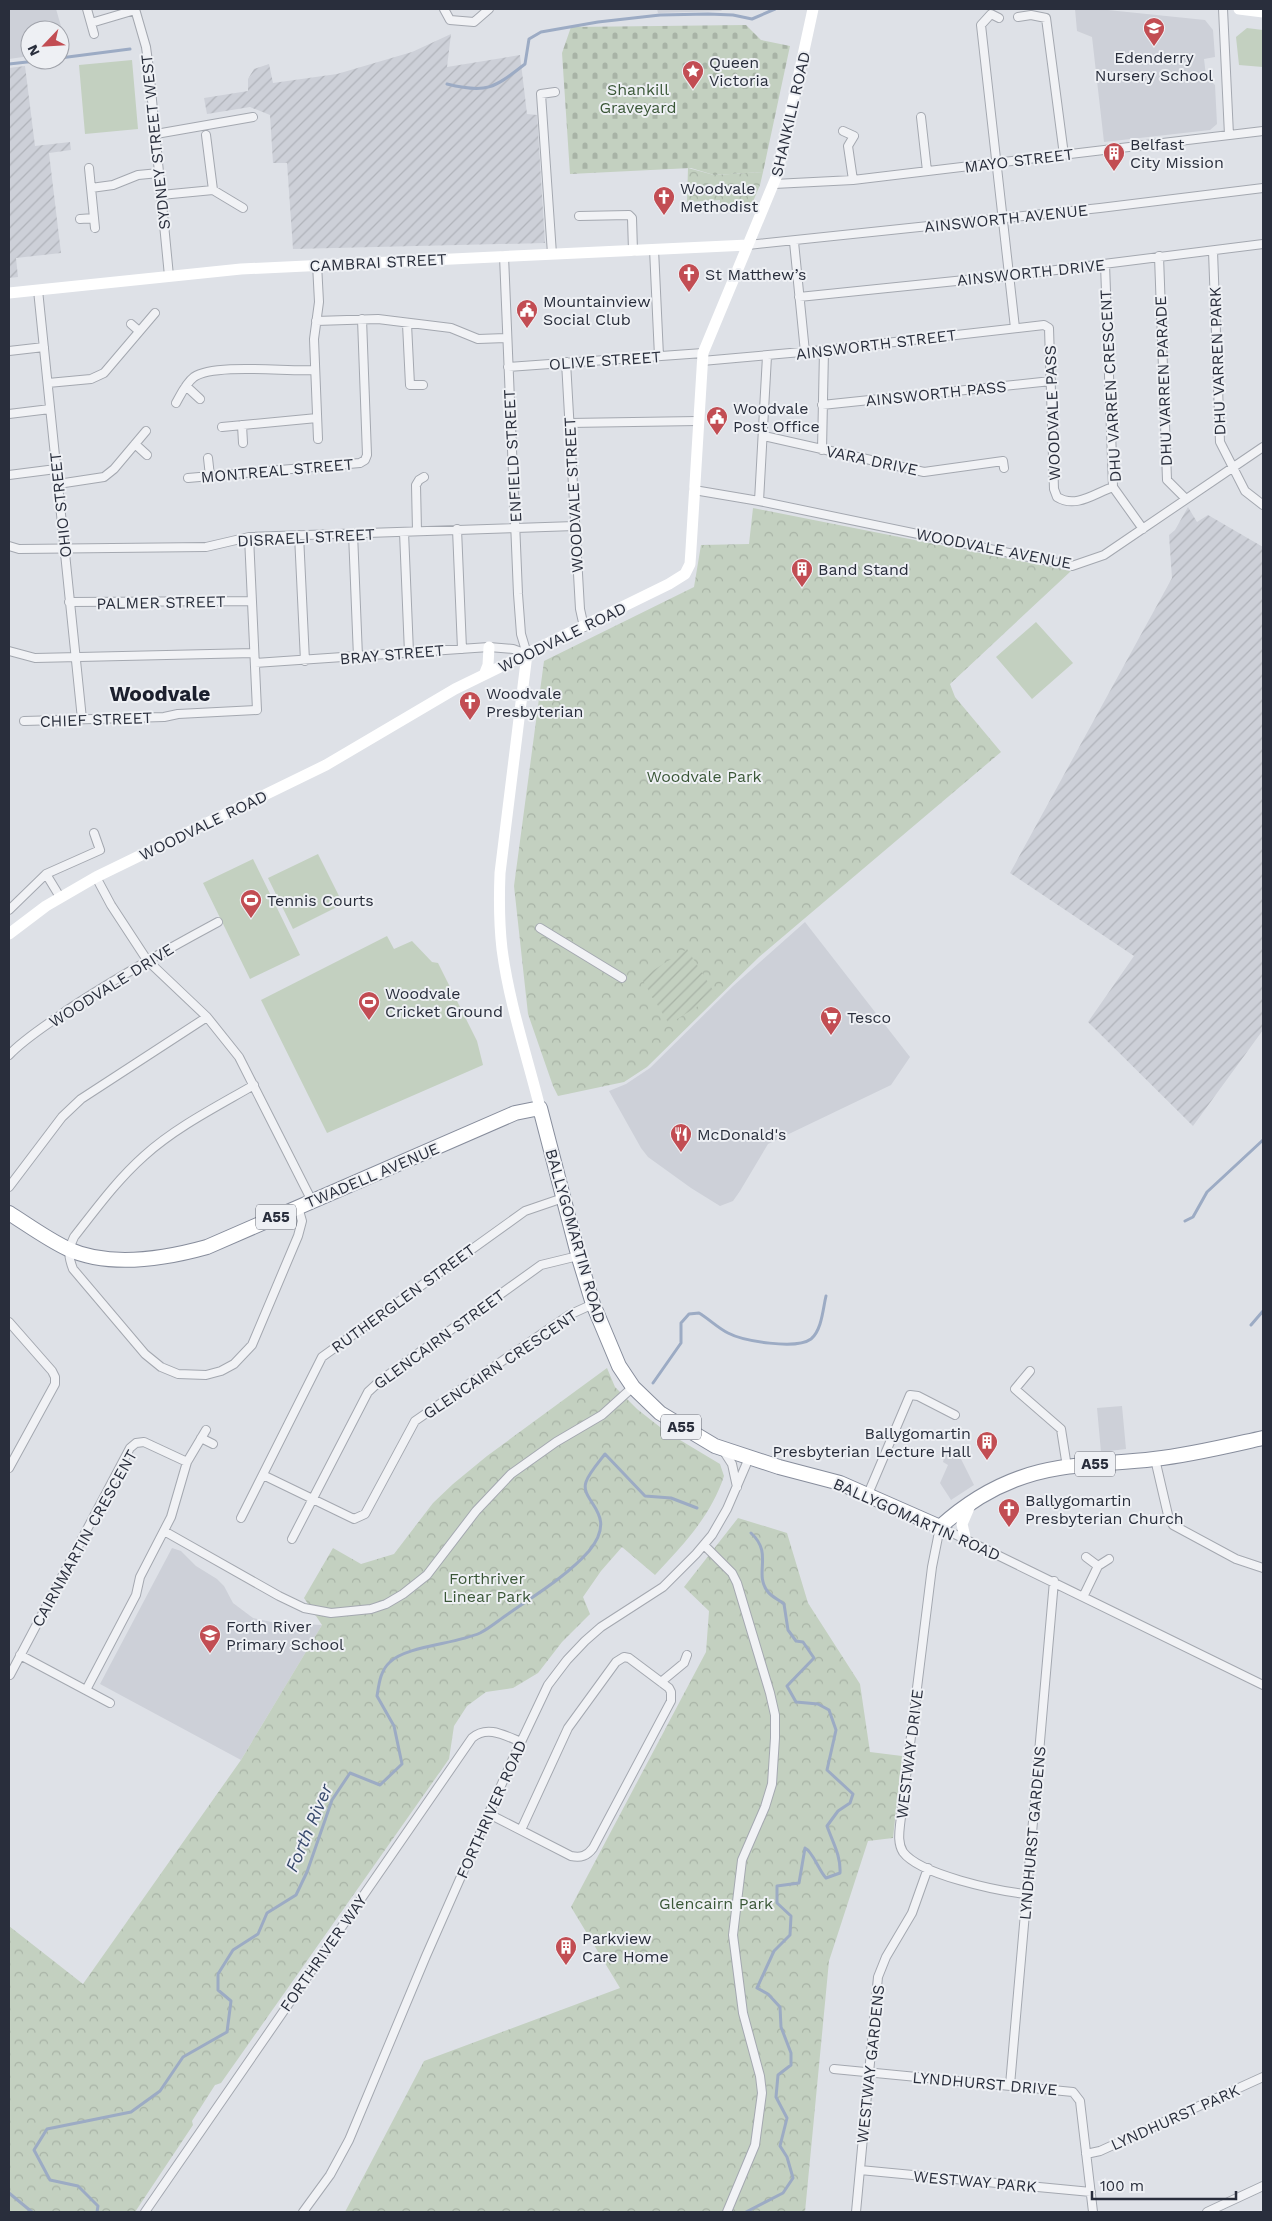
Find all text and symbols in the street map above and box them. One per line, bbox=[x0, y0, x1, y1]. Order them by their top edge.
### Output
school or university icon: Edenderry Nursery School bbox=[1142, 16, 1166, 47]
north arrow bbox=[20, 20, 70, 70]
text: N bbox=[24, 42, 43, 59]
place label: Edenderry Nursery School bbox=[1095, 48, 1213, 85]
street label: SHANKILL ROAD bbox=[767, 50, 814, 179]
street label: SYDNEY STREET WEST bbox=[137, 53, 174, 231]
place label: Queen Victoria bbox=[709, 53, 769, 90]
place icon: Queen Victoria bbox=[681, 59, 705, 90]
park label: Shankill Graveyard bbox=[599, 80, 677, 117]
place label: Belfast City Mission bbox=[1130, 135, 1224, 172]
building icon: Belfast City Mission bbox=[1102, 141, 1126, 172]
street label: MAYO STREET bbox=[964, 144, 1075, 177]
place label: Woodvale Methodist bbox=[680, 179, 758, 216]
church icon: Woodvale Methodist bbox=[652, 185, 676, 216]
street label: AINSWORTH AVENUE bbox=[923, 200, 1089, 237]
street label: CAMBRAI STREET bbox=[309, 249, 447, 276]
street label: AINSWORTH DRIVE bbox=[956, 255, 1106, 290]
church icon: St Matthew’s bbox=[677, 262, 701, 293]
place label: St Matthew’s bbox=[705, 265, 806, 284]
street label: DHU VARREN PARK bbox=[1205, 286, 1230, 436]
street label: DHU VARREN CRESCENT bbox=[1096, 289, 1125, 483]
place label: Mountainview Social Club bbox=[543, 292, 651, 329]
street label: DHU VARREN PARADE bbox=[1151, 295, 1176, 467]
public building icon: Mountainview Social Club bbox=[515, 298, 539, 329]
street label: AINSWORTH STREET bbox=[795, 325, 958, 364]
street label: WOODVALE PASS bbox=[1041, 345, 1064, 481]
street label: OLIVE STREET bbox=[548, 347, 662, 374]
street label: AINSWORTH PASS bbox=[865, 377, 1007, 410]
street label: ENFIELD STREET bbox=[500, 389, 525, 523]
place label: Woodvale Post Office bbox=[733, 399, 820, 436]
public building icon: Woodvale Post Office bbox=[705, 405, 729, 436]
street label: WOODVALE STREET bbox=[560, 416, 587, 573]
street label: VARA DRIVE bbox=[824, 441, 920, 479]
street label: OHIO STREET bbox=[45, 451, 75, 559]
street label: MONTREAL STREET bbox=[200, 454, 355, 487]
street label: DISRAELI STREET bbox=[237, 524, 376, 551]
street label: WOODVALE AVENUE bbox=[914, 524, 1074, 573]
building icon: Band Stand bbox=[790, 557, 814, 588]
place label: Band Stand bbox=[818, 560, 909, 579]
street label: PALMER STREET bbox=[96, 592, 226, 613]
street label: WOODVALE ROAD bbox=[495, 598, 629, 677]
street label: BRAY STREET bbox=[339, 640, 445, 669]
district label: Woodvale bbox=[110, 681, 210, 706]
place label: Woodvale Presbyterian bbox=[486, 684, 583, 721]
church icon: Woodvale Presbyterian bbox=[458, 690, 482, 721]
street label: CHIEF STREET bbox=[39, 708, 153, 731]
park label: Woodvale Park bbox=[646, 767, 762, 786]
street label: WOODVALE ROAD bbox=[136, 786, 270, 865]
sports icon: Tennis Courts bbox=[239, 888, 263, 919]
place label: Tennis Courts bbox=[267, 891, 374, 910]
street label: WOODVALE DRIVE bbox=[46, 939, 177, 1031]
place label: Woodvale Cricket Ground bbox=[385, 984, 503, 1021]
sports icon: Woodvale Cricket Ground bbox=[357, 990, 381, 1021]
supermarket icon: Tesco bbox=[819, 1005, 843, 1036]
place label: Tesco bbox=[847, 1008, 891, 1027]
restaurant icon: McDonald's bbox=[669, 1122, 693, 1153]
place label: McDonald's bbox=[697, 1125, 787, 1144]
street label: TWADELL AVENUE bbox=[302, 1139, 442, 1212]
street label: BALLYGOMARTIN ROAD bbox=[541, 1147, 610, 1326]
road number: A55 bbox=[256, 1204, 296, 1230]
street label: RUTHERGLEN STREET bbox=[328, 1240, 479, 1357]
street label: GLENCAIRN STREET bbox=[370, 1285, 509, 1393]
street label: GLENCAIRN CRESCENT bbox=[420, 1305, 581, 1423]
road number: A55 bbox=[661, 1414, 701, 1440]
place label: Ballygomartin Presbyterian Lecture Hall bbox=[773, 1424, 971, 1461]
building icon: Ballygomartin Presbyterian Lecture Hall bbox=[975, 1430, 999, 1461]
street label: CAIRNMARTIN CRESCENT bbox=[28, 1446, 141, 1630]
road number: A55 bbox=[1075, 1452, 1115, 1476]
street label: BALLYGOMARTIN ROAD bbox=[830, 1474, 1003, 1565]
place label: Ballygomartin Presbyterian Church bbox=[1025, 1491, 1184, 1528]
church icon: Ballygomartin Presbyterian Church bbox=[997, 1497, 1021, 1528]
park label: Forthriver Linear Park bbox=[443, 1569, 531, 1606]
place label: Forth River Primary School bbox=[226, 1617, 344, 1654]
school or university icon: Forth River Primary School bbox=[198, 1623, 222, 1654]
street label: WESTWAY DRIVE bbox=[892, 1688, 927, 1820]
street label: FORTHRIVER ROAD bbox=[452, 1737, 531, 1881]
street label: LYNDHURST GARDENS bbox=[1015, 1745, 1050, 1921]
water label: Forth River bbox=[281, 1780, 337, 1875]
street label: FORTHRIVER WAY bbox=[276, 1891, 371, 2015]
park label: Glencairn Park bbox=[659, 1894, 773, 1913]
place label: Parkview Care Home bbox=[582, 1929, 669, 1966]
building icon: Parkview Care Home bbox=[554, 1935, 578, 1966]
street label: WESTWAY GARDENS bbox=[853, 1984, 888, 2144]
street label: LYNDHURST DRIVE bbox=[912, 2068, 1058, 2099]
street label: LYNDHURST PARK bbox=[1108, 2080, 1243, 2154]
street label: WESTWAY PARK bbox=[912, 2167, 1038, 2196]
scale bar bbox=[1092, 2168, 1236, 2200]
text: 100 m bbox=[1100, 2177, 1144, 2195]

